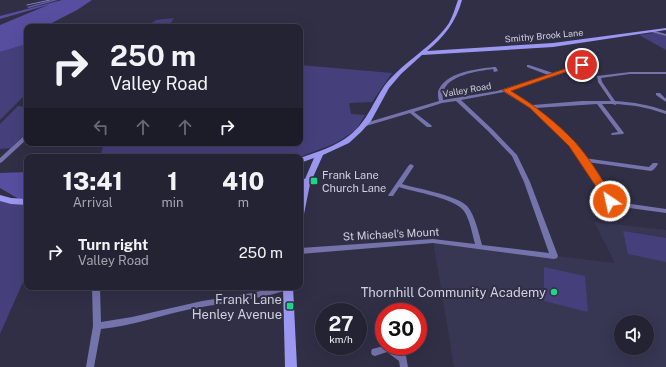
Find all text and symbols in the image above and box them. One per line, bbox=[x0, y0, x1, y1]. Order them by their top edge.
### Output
street label: Smithy Brook Lane bbox=[504, 27, 584, 44]
text: 250 m bbox=[110, 39, 196, 72]
icon: right bbox=[44, 40, 96, 92]
pin bbox=[565, 48, 599, 82]
icon: arrive bbox=[571, 54, 593, 76]
text: Valley Road bbox=[110, 73, 208, 94]
street label: Valley Road bbox=[442, 80, 492, 99]
icon: left bbox=[90, 116, 112, 138]
icon: ahead bbox=[132, 116, 154, 138]
icon: ahead bbox=[174, 116, 196, 138]
icon: right bbox=[216, 116, 238, 138]
text: 13:41 bbox=[63, 167, 123, 195]
text: 1 bbox=[167, 167, 178, 195]
text: 410 bbox=[222, 167, 264, 195]
place label: Frank Lane Church Lane bbox=[322, 169, 386, 194]
marker: Frank Lane Church Lane bbox=[309, 176, 319, 186]
position arrow bbox=[589, 180, 631, 222]
text: Arrival bbox=[73, 195, 113, 210]
text: min bbox=[161, 195, 184, 210]
text: m bbox=[238, 195, 249, 210]
street label: St Michael's Mount bbox=[342, 225, 440, 243]
text: Turn right bbox=[78, 236, 148, 253]
icon: right bbox=[44, 241, 66, 263]
text: 250 m bbox=[239, 244, 283, 261]
text: Valley Road bbox=[78, 253, 149, 268]
place label: Thornhill Community Academy bbox=[361, 285, 546, 300]
marker: Thornhill Community Academy bbox=[549, 287, 559, 297]
place label: Frank Lane Henley Avenue bbox=[192, 292, 282, 322]
marker: Frank Lane Henley Avenue bbox=[285, 301, 295, 311]
speed limit sign: 30 bbox=[375, 303, 427, 355]
text: 27 bbox=[328, 312, 354, 336]
map controls bbox=[614, 315, 654, 355]
button: sound bbox=[614, 315, 654, 355]
text: km/h bbox=[329, 333, 353, 345]

